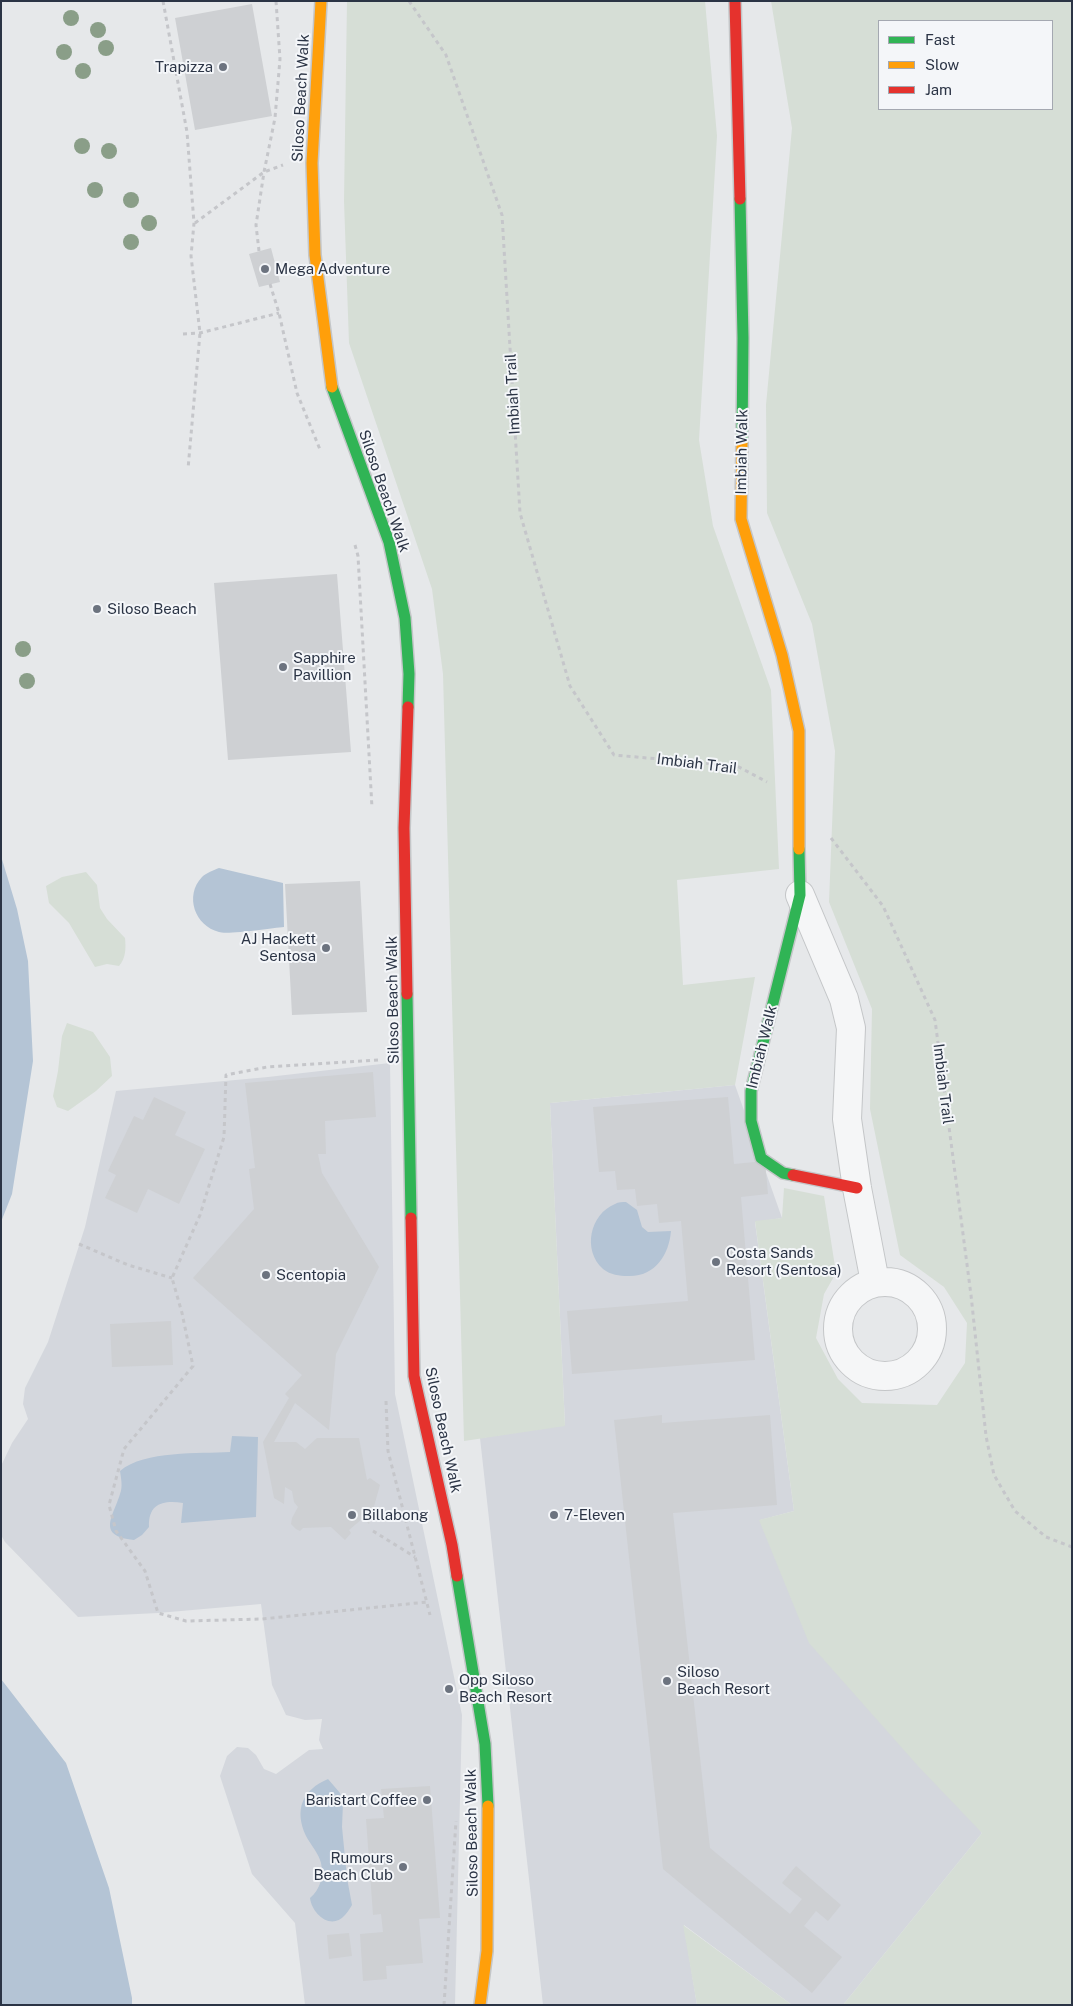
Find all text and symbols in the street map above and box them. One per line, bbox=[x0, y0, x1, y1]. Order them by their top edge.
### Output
legend bbox=[878, 20, 1053, 110]
text: Fast bbox=[925, 31, 955, 48]
street label: Siloso Beach Walk bbox=[289, 34, 313, 162]
text: Slow bbox=[925, 56, 959, 73]
place label: Trapizza bbox=[155, 58, 213, 76]
marker: Trapizza bbox=[217, 61, 229, 73]
text: Jam bbox=[925, 81, 952, 98]
place label: Mega Adventure bbox=[275, 260, 390, 278]
marker: Mega Adventure bbox=[259, 263, 271, 275]
street label: Imbiah Trail bbox=[502, 353, 524, 435]
street label: Imbiah Walk bbox=[732, 409, 752, 495]
street label: Siloso Beach Walk bbox=[355, 427, 413, 555]
place label: Siloso Beach bbox=[107, 600, 197, 618]
marker: Siloso Beach bbox=[91, 603, 103, 615]
place label: Sapphire Pavillion bbox=[293, 649, 356, 684]
marker: Sapphire Pavillion bbox=[277, 661, 289, 673]
street label: Imbiah Trail bbox=[656, 750, 738, 778]
place label: AJ Hackett Sentosa bbox=[241, 930, 316, 965]
street label: Siloso Beach Walk bbox=[383, 936, 403, 1064]
marker: AJ Hackett Sentosa bbox=[320, 942, 332, 954]
street label: Imbiah Walk bbox=[743, 1003, 781, 1091]
street label: Imbiah Trail bbox=[929, 1043, 957, 1125]
place label: Costa Sands Resort (Sentosa) bbox=[726, 1244, 842, 1279]
marker: Costa Sands Resort (Sentosa) bbox=[710, 1256, 722, 1268]
place label: Scentopia bbox=[276, 1266, 346, 1284]
marker: Scentopia bbox=[260, 1269, 272, 1281]
street label: Siloso Beach Walk bbox=[421, 1365, 465, 1495]
place label: Billabong bbox=[362, 1506, 428, 1524]
place label: 7-Eleven bbox=[564, 1506, 625, 1524]
marker: Billabong bbox=[346, 1509, 358, 1521]
marker: 7-Eleven bbox=[548, 1509, 560, 1521]
place label: Siloso Beach Resort bbox=[677, 1663, 770, 1698]
place label: Opp Siloso Beach Resort bbox=[459, 1671, 552, 1706]
marker: Siloso Beach Resort bbox=[661, 1675, 673, 1687]
marker: Opp Siloso Beach Resort bbox=[443, 1683, 455, 1695]
street label: Siloso Beach Walk bbox=[462, 1769, 482, 1897]
place label: Baristart Coffee bbox=[306, 1791, 417, 1809]
marker: Baristart Coffee bbox=[421, 1794, 433, 1806]
place label: Rumours Beach Club bbox=[313, 1849, 393, 1884]
marker: Rumours Beach Club bbox=[397, 1861, 409, 1873]

